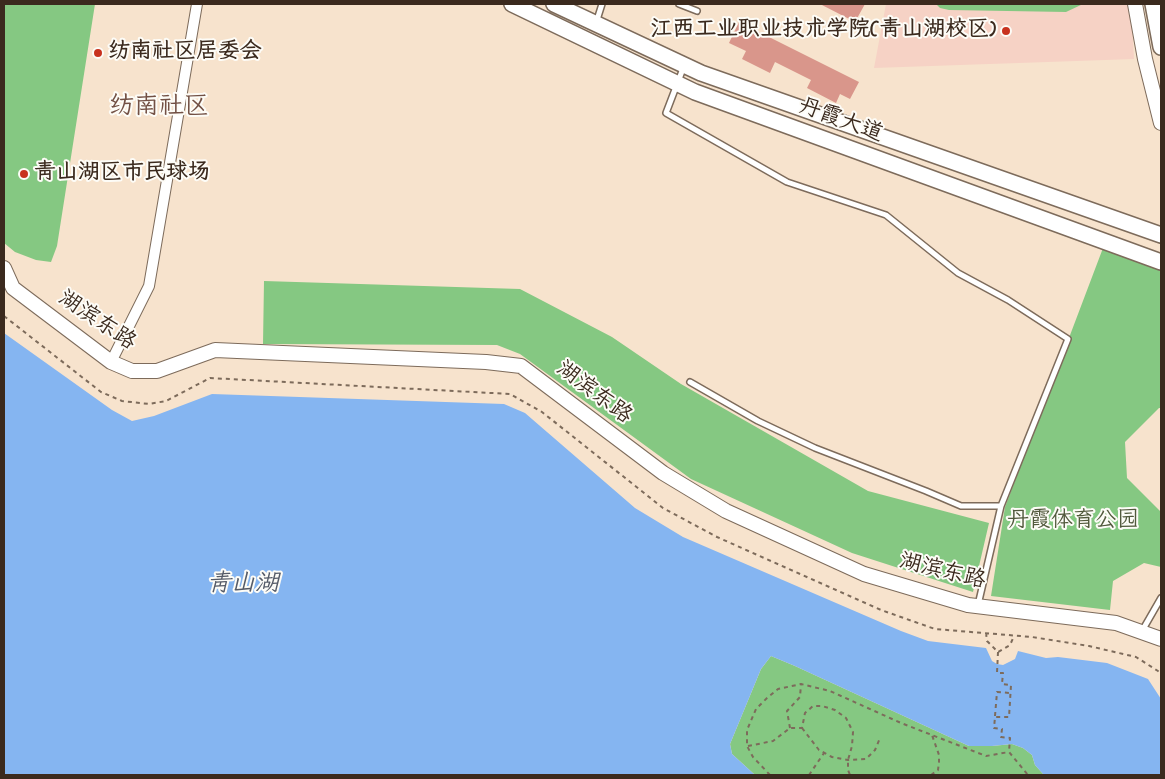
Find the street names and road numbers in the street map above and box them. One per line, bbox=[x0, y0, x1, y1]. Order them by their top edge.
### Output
street label: 丹霞大道 bbox=[794, 95, 886, 149]
street label: 湖滨东路 bbox=[52, 286, 140, 358]
street label: 湖滨东路 bbox=[550, 357, 636, 431]
street label: 湖滨东路 bbox=[896, 550, 988, 596]

